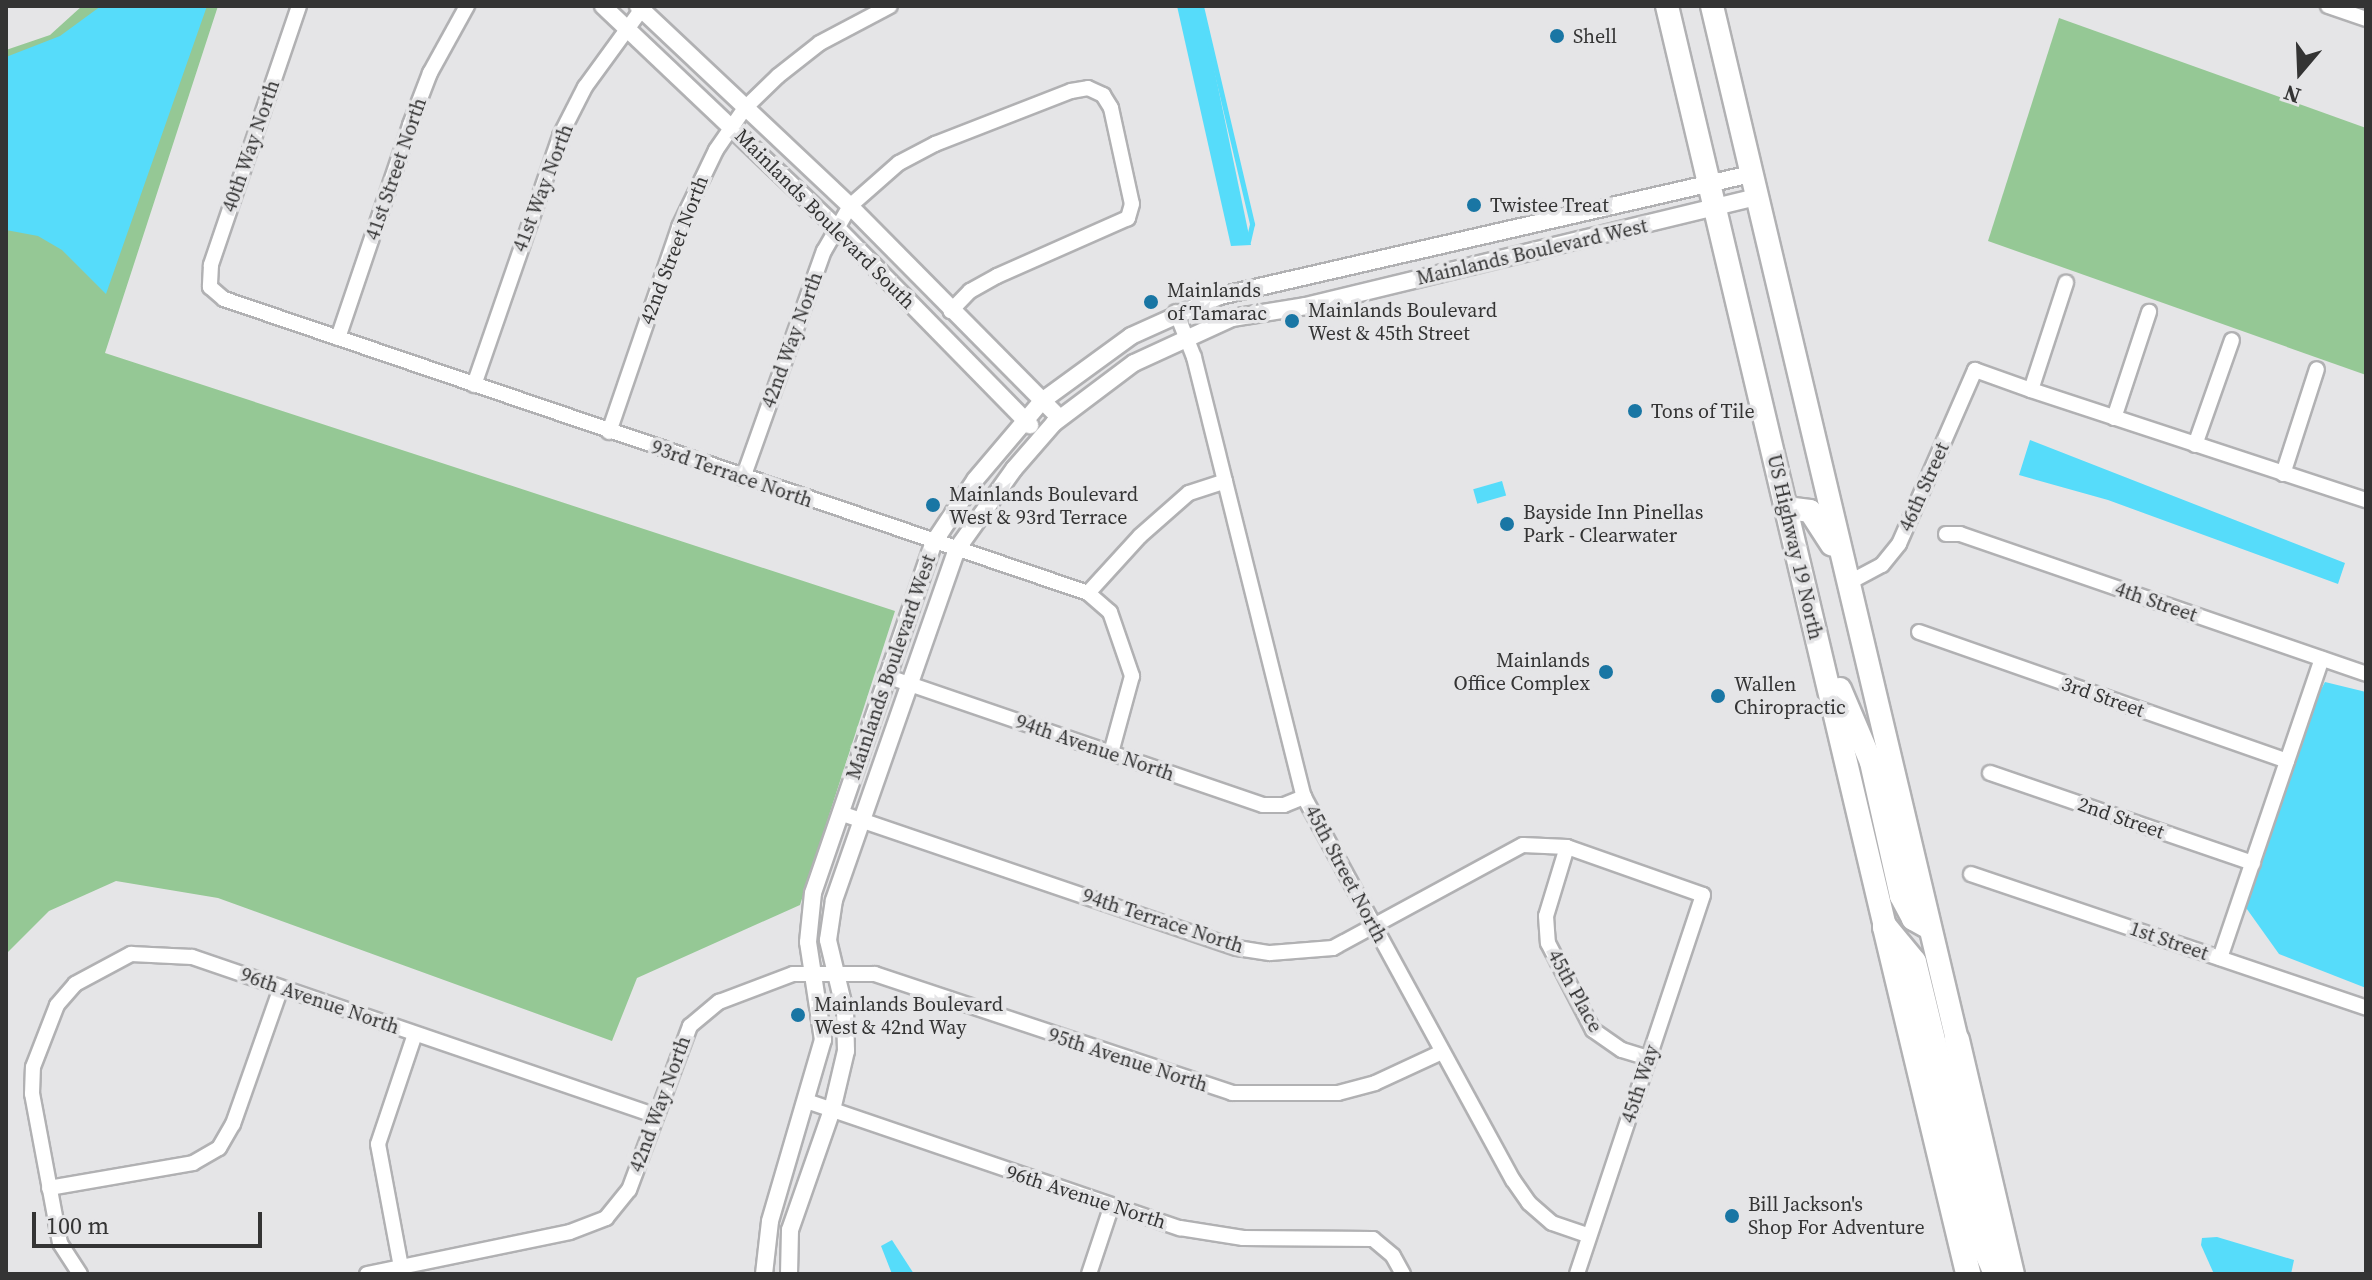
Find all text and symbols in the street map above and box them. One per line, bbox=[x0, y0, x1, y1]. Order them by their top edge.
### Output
place label: Shell bbox=[1573, 24, 1617, 48]
marker: Shell bbox=[1548, 27, 1566, 45]
north arrow bbox=[2260, 32, 2340, 112]
street label: 40th Way North bbox=[217, 77, 285, 215]
text: N bbox=[2280, 78, 2305, 111]
street label: 41st Street North bbox=[360, 95, 432, 243]
street label: 41st Way North bbox=[508, 121, 578, 255]
street label: Mainlands Boulevard South bbox=[730, 124, 920, 314]
street label: 42nd Street North bbox=[635, 172, 713, 328]
place label: Twistee Treat bbox=[1490, 193, 1609, 217]
marker: Twistee Treat bbox=[1465, 196, 1483, 214]
street label: Mainlands Boulevard West bbox=[1414, 214, 1650, 290]
street label: 42nd Way North bbox=[756, 268, 828, 412]
place label: Mainlands of Tamarac bbox=[1167, 278, 1267, 325]
marker: Mainlands of Tamarac bbox=[1142, 293, 1160, 311]
place label: Mainlands Boulevard West & 45th Street bbox=[1308, 298, 1497, 345]
marker: Mainlands Boulevard West & 45th Street bbox=[1283, 312, 1301, 330]
place label: Tons of Tile bbox=[1651, 399, 1755, 423]
marker: Tons of Tile bbox=[1626, 402, 1644, 420]
street label: 93rd Terrace North bbox=[648, 435, 816, 513]
street label: 46th Street bbox=[1894, 439, 1954, 535]
street label: US Highway 19 North bbox=[1762, 452, 1828, 642]
place label: Mainlands Boulevard West & 93rd Terrace bbox=[949, 482, 1138, 529]
marker: Mainlands Boulevard West & 93rd Terrace bbox=[924, 496, 942, 514]
place label: Bayside Inn Pinellas Park - Clearwater bbox=[1523, 500, 1703, 547]
marker: Bayside Inn Pinellas Park - Clearwater bbox=[1498, 515, 1516, 533]
street label: Mainlands Boulevard West bbox=[841, 551, 941, 783]
street label: 4th Street bbox=[2112, 577, 2200, 627]
place label: Mainlands Office Complex bbox=[1454, 648, 1590, 695]
marker: Mainlands Office Complex bbox=[1597, 663, 1615, 681]
place label: Wallen Chiropractic bbox=[1734, 672, 1846, 719]
street label: 3rd Street bbox=[2058, 672, 2148, 722]
marker: Wallen Chiropractic bbox=[1709, 687, 1727, 705]
street label: 94th Avenue North bbox=[1012, 710, 1178, 786]
street label: 2nd Street bbox=[2075, 792, 2167, 844]
street label: 45th Street North bbox=[1300, 801, 1392, 947]
street label: 94th Terrace North bbox=[1079, 884, 1247, 958]
street label: 1st Street bbox=[2127, 916, 2211, 966]
street label: 45th Place bbox=[1542, 945, 1608, 1037]
street label: 96th Avenue North bbox=[237, 963, 403, 1039]
place label: Mainlands Boulevard West & 42nd Way bbox=[814, 992, 1003, 1039]
marker: Mainlands Boulevard West & 42nd Way bbox=[789, 1006, 807, 1024]
street label: 95th Avenue North bbox=[1045, 1023, 1211, 1097]
street label: 42nd Way North bbox=[624, 1032, 696, 1176]
street label: 45th Way bbox=[1616, 1042, 1664, 1126]
street label: 96th Avenue North bbox=[1003, 1160, 1169, 1234]
place label: Bill Jackson's Shop For Adventure bbox=[1748, 1192, 1925, 1239]
scale bar bbox=[36, 1196, 266, 1246]
marker: Bill Jackson's Shop For Adventure bbox=[1723, 1207, 1741, 1225]
text: 100 m bbox=[46, 1209, 109, 1242]

